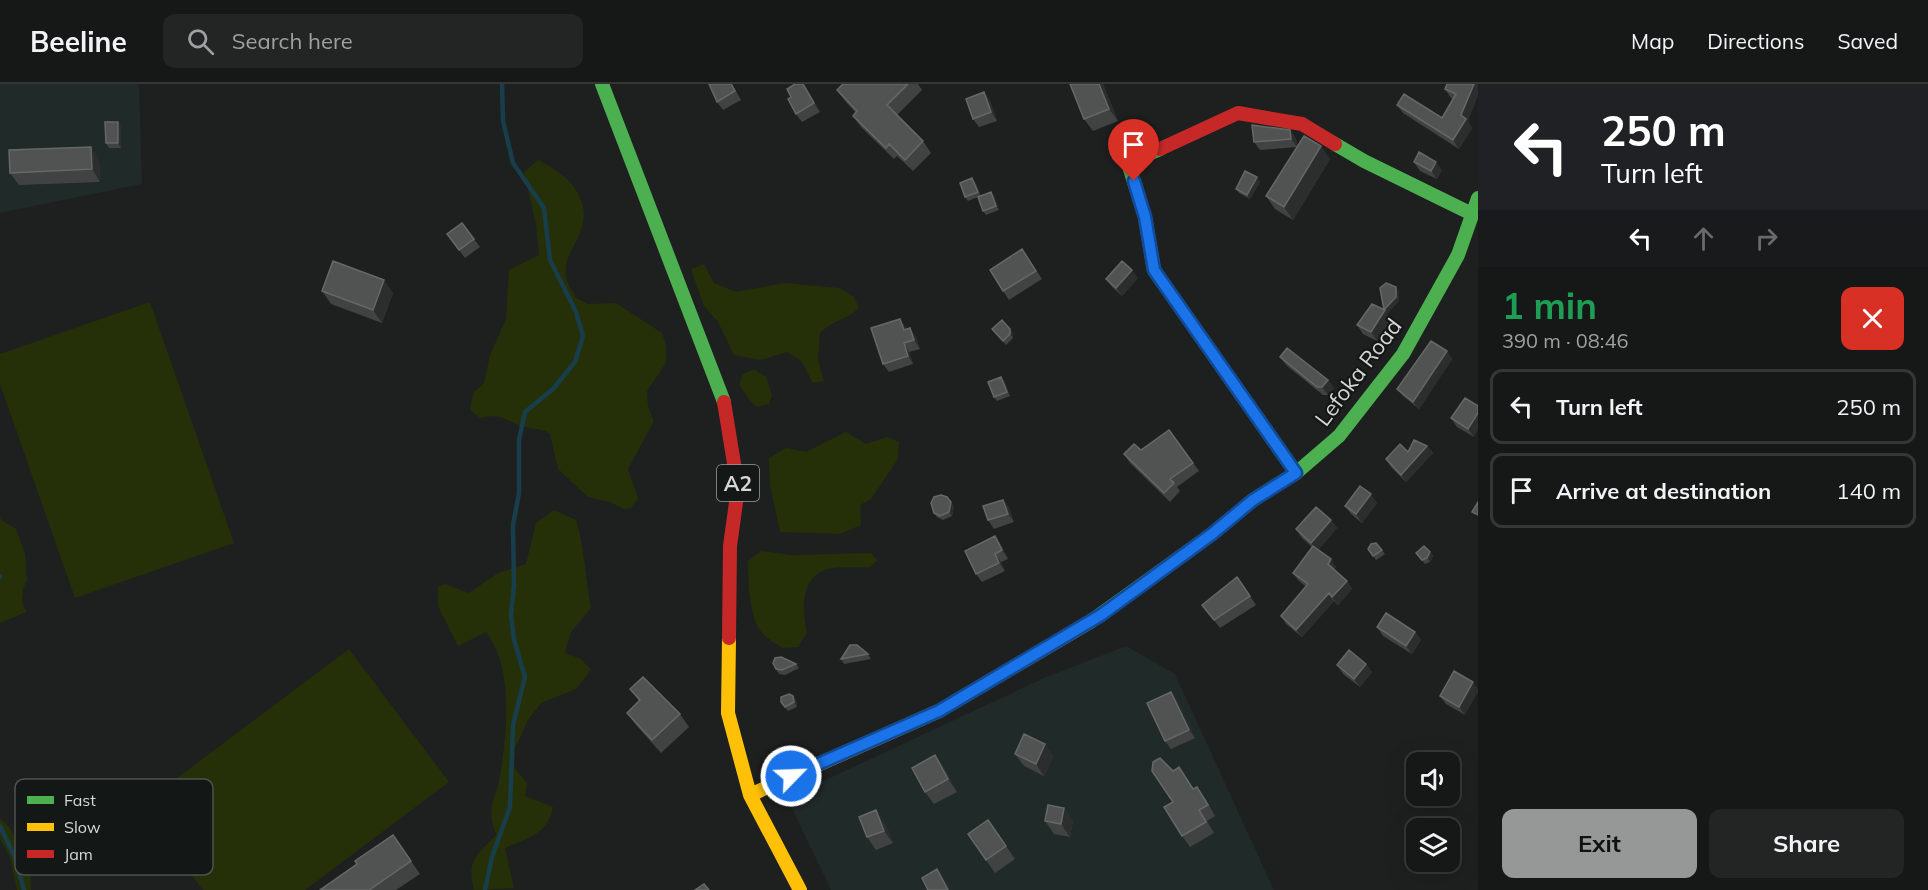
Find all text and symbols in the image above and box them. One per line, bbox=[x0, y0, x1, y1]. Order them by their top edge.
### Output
search box bbox=[163, 14, 583, 68]
text: Beeline bbox=[30, 24, 127, 59]
icon: search bbox=[184, 25, 217, 58]
text: Search here bbox=[232, 27, 353, 55]
text: Map bbox=[1631, 28, 1674, 54]
text: Directions bbox=[1707, 28, 1804, 54]
text: Saved bbox=[1837, 28, 1898, 54]
text: 250 m bbox=[1601, 104, 1726, 157]
icon: left bbox=[1502, 108, 1580, 186]
pin bbox=[1108, 119, 1159, 181]
icon: arrive bbox=[1117, 128, 1150, 161]
text: Turn left bbox=[1601, 156, 1703, 190]
icon: left bbox=[1624, 222, 1657, 255]
icon: ahead bbox=[1687, 222, 1720, 255]
icon: right bbox=[1750, 222, 1783, 255]
text: 1 min bbox=[1502, 283, 1597, 328]
button: close bbox=[1841, 287, 1904, 350]
street label: Lefoka Road bbox=[1308, 313, 1408, 431]
text: 390 m · 08:46 bbox=[1502, 328, 1628, 353]
icon: left bbox=[1505, 390, 1538, 423]
text: Turn left bbox=[1556, 393, 1643, 421]
text: 250 m bbox=[1836, 393, 1901, 421]
road number: A2 bbox=[717, 465, 759, 501]
icon: arrive bbox=[1505, 474, 1538, 507]
text: Arrive at destination bbox=[1556, 477, 1771, 505]
text: 140 m bbox=[1836, 477, 1901, 505]
position arrow bbox=[759, 744, 823, 808]
map controls bbox=[1406, 752, 1460, 872]
button: sound bbox=[1406, 752, 1460, 806]
legend bbox=[15, 779, 213, 875]
text: Fast bbox=[64, 790, 96, 810]
button: Exit bbox=[1502, 809, 1697, 878]
button: Share bbox=[1709, 809, 1904, 878]
text: Slow bbox=[64, 817, 101, 837]
button: layers bbox=[1406, 818, 1460, 872]
text: Jam bbox=[64, 844, 93, 864]

